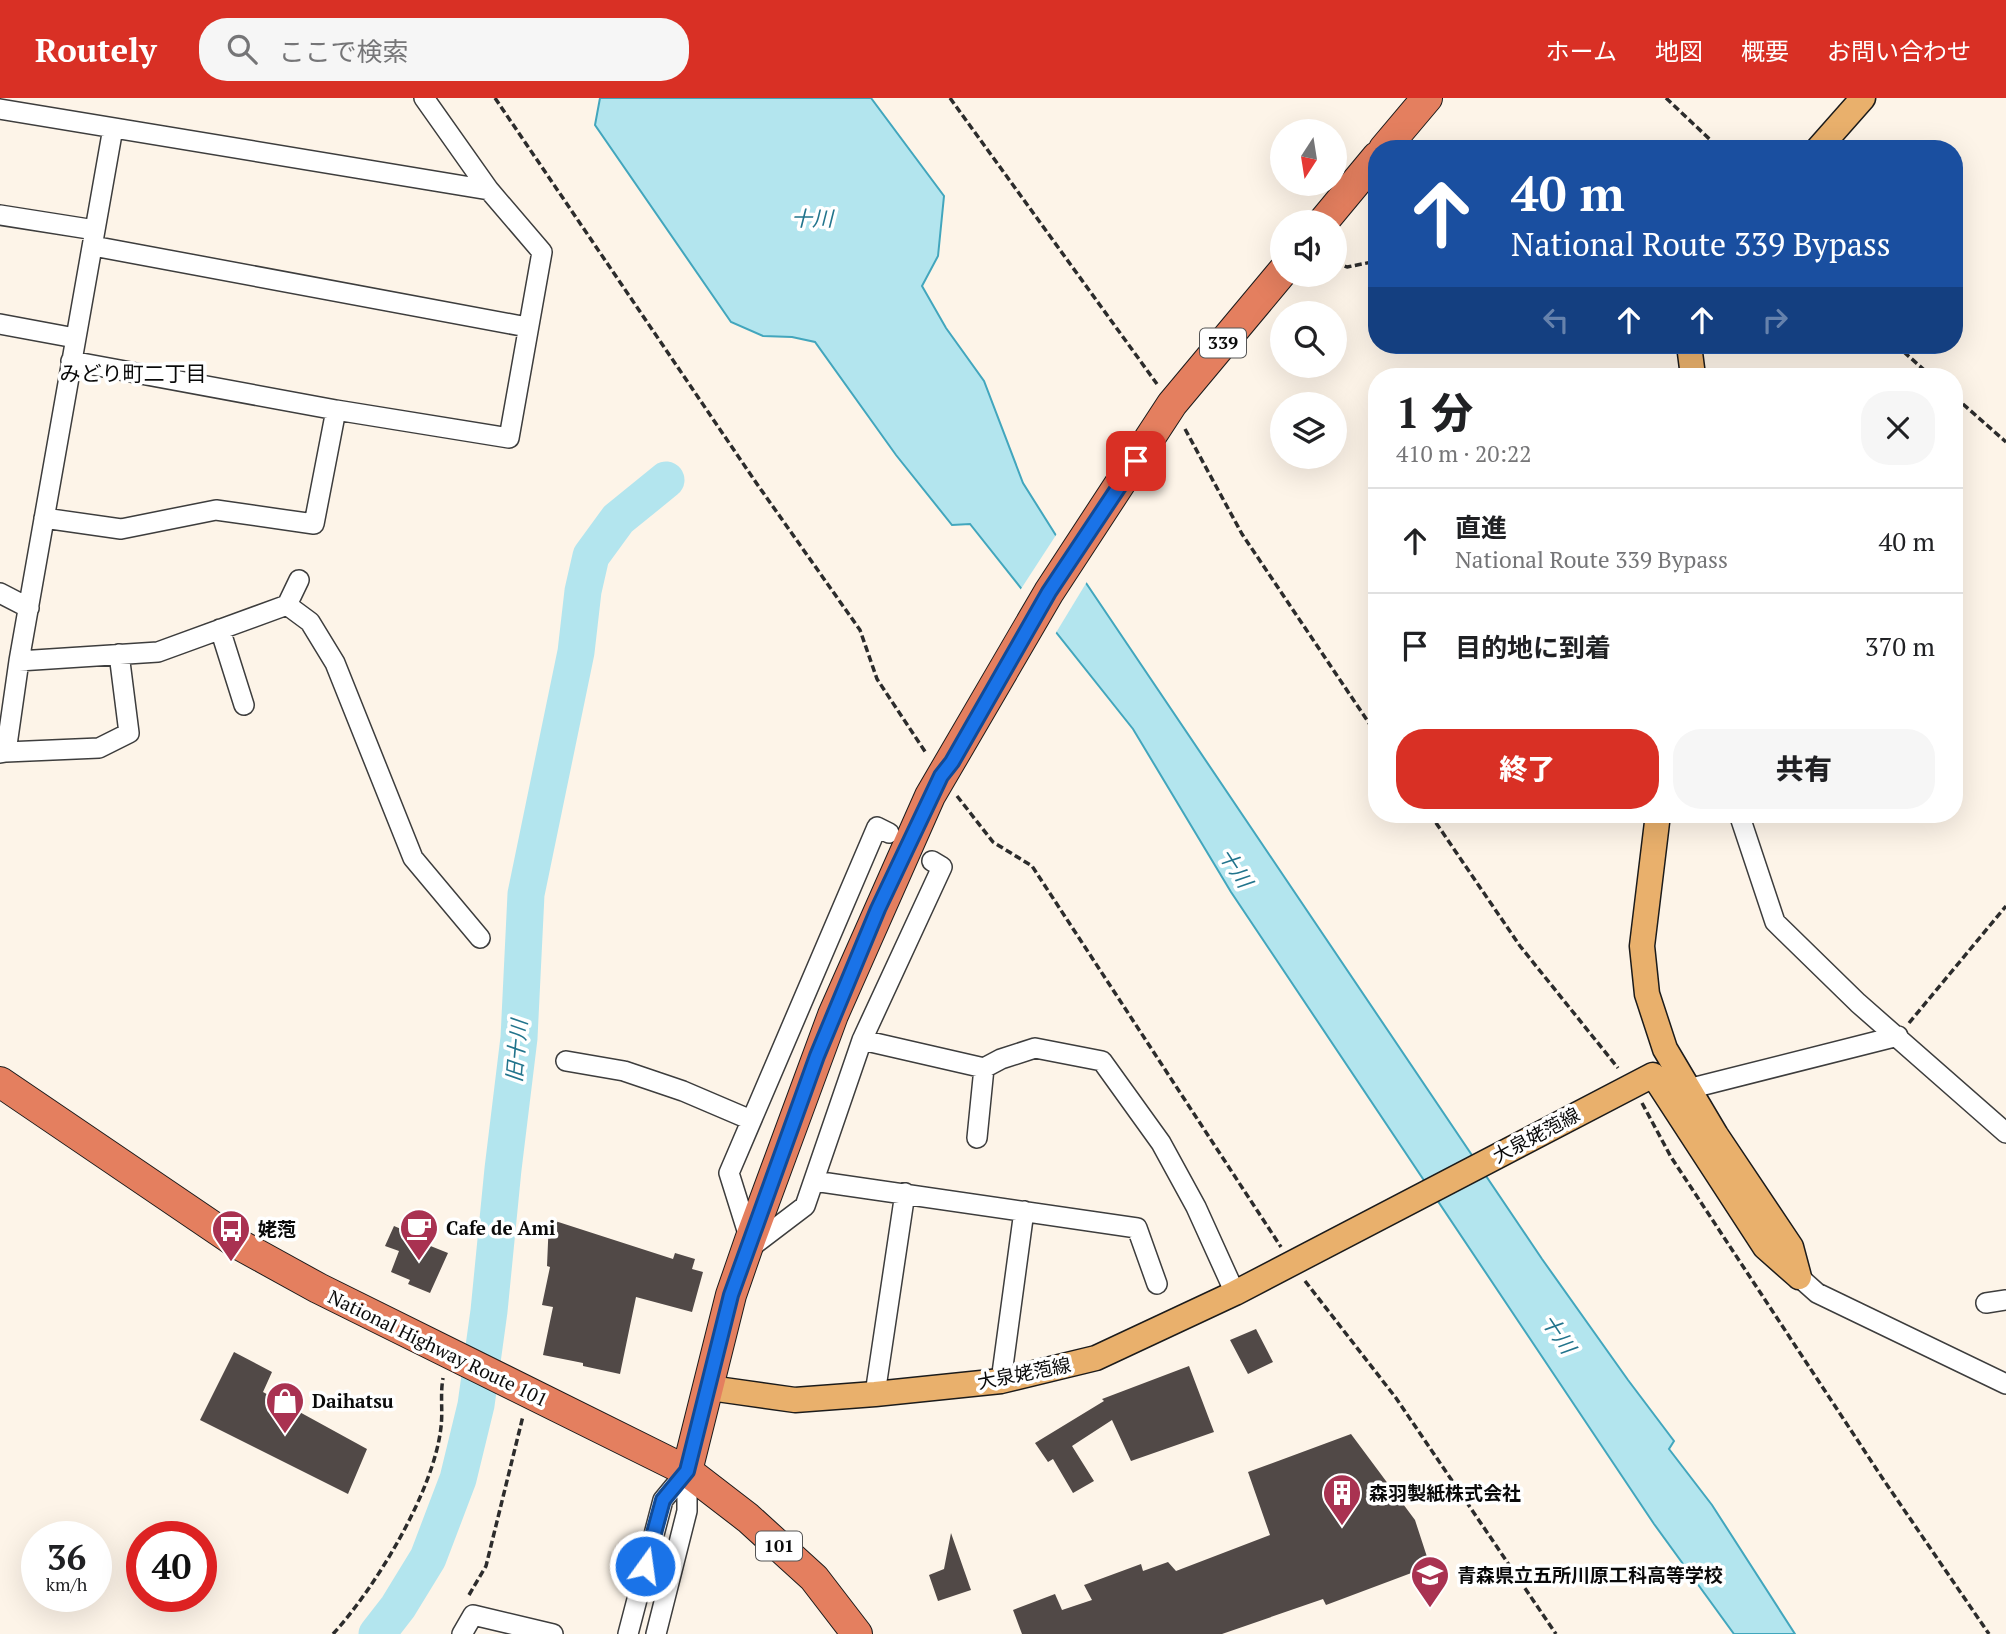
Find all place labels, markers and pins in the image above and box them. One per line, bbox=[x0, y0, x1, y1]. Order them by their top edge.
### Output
pin bbox=[1106, 431, 1166, 491]
cafe icon: Cafe de Ami bbox=[398, 1207, 440, 1262]
bus stop icon: 姥萢 bbox=[210, 1208, 252, 1263]
place label: Cafe de Ami bbox=[446, 1215, 555, 1240]
place label: 姥萢 bbox=[258, 1216, 296, 1241]
shop icon: Daihatsu bbox=[264, 1380, 306, 1435]
place label: Daihatsu bbox=[312, 1388, 394, 1413]
building icon: 森羽製紙株式会社 bbox=[1321, 1472, 1363, 1527]
place label: 森羽製紙株式会社 bbox=[1369, 1480, 1521, 1505]
school or university icon: 青森県立五所川原工科高等学校 bbox=[1409, 1554, 1451, 1609]
place label: 青森県立五所川原工科高等学校 bbox=[1457, 1562, 1723, 1587]

